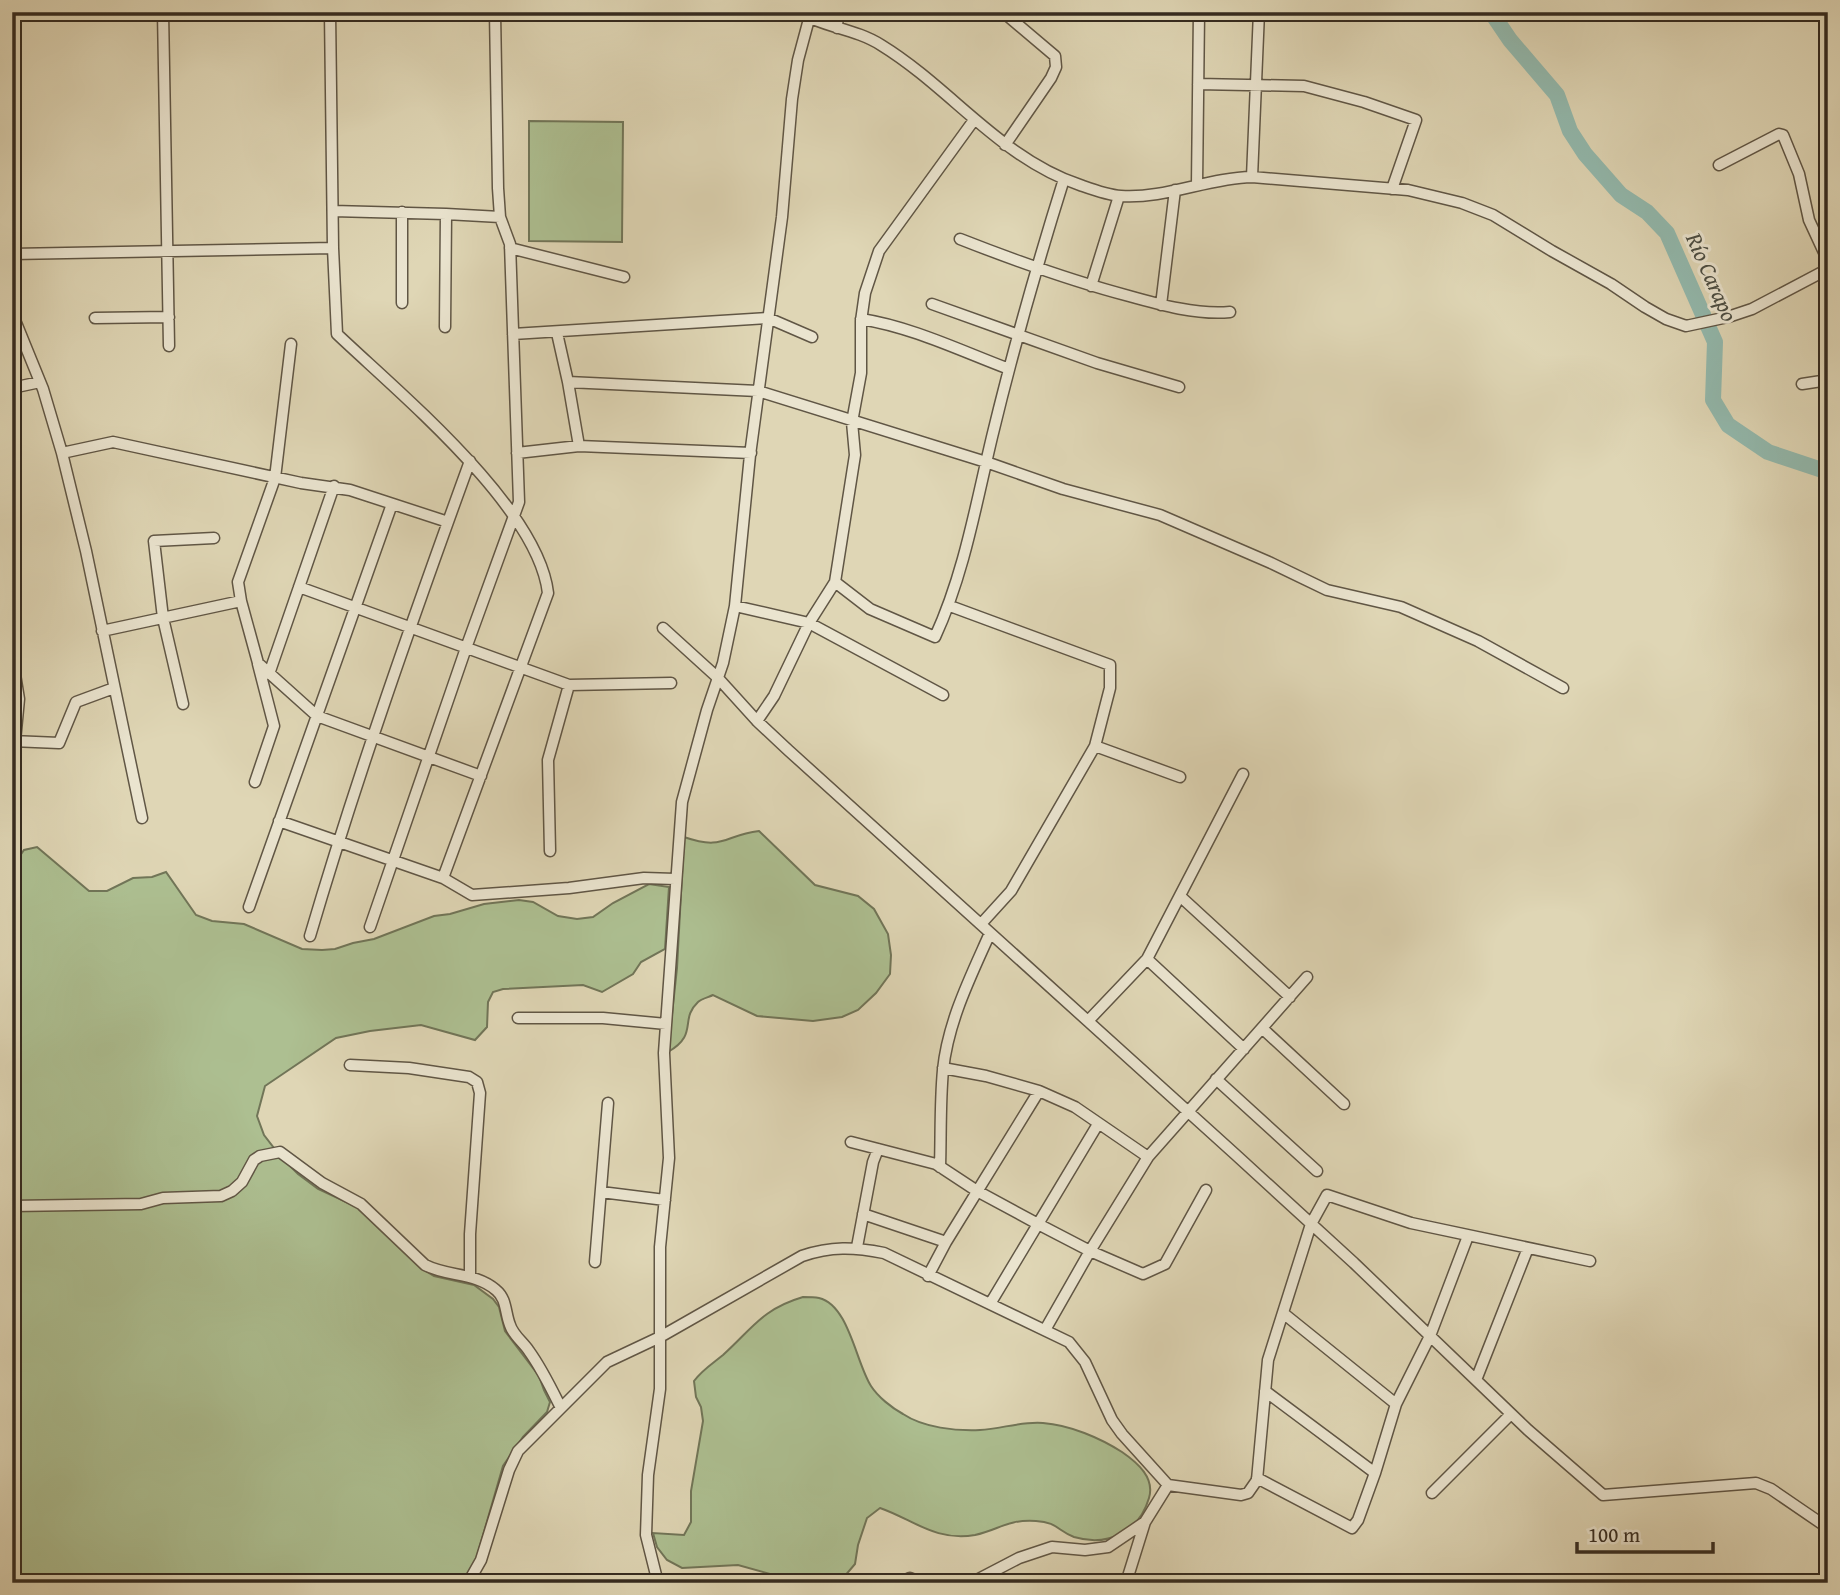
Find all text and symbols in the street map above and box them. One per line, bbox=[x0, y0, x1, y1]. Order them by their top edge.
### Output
water label: Río Carapo bbox=[1678, 226, 1747, 327]
scale bar bbox=[1577, 1511, 1714, 1555]
text: 100 m bbox=[1588, 1519, 1640, 1550]

